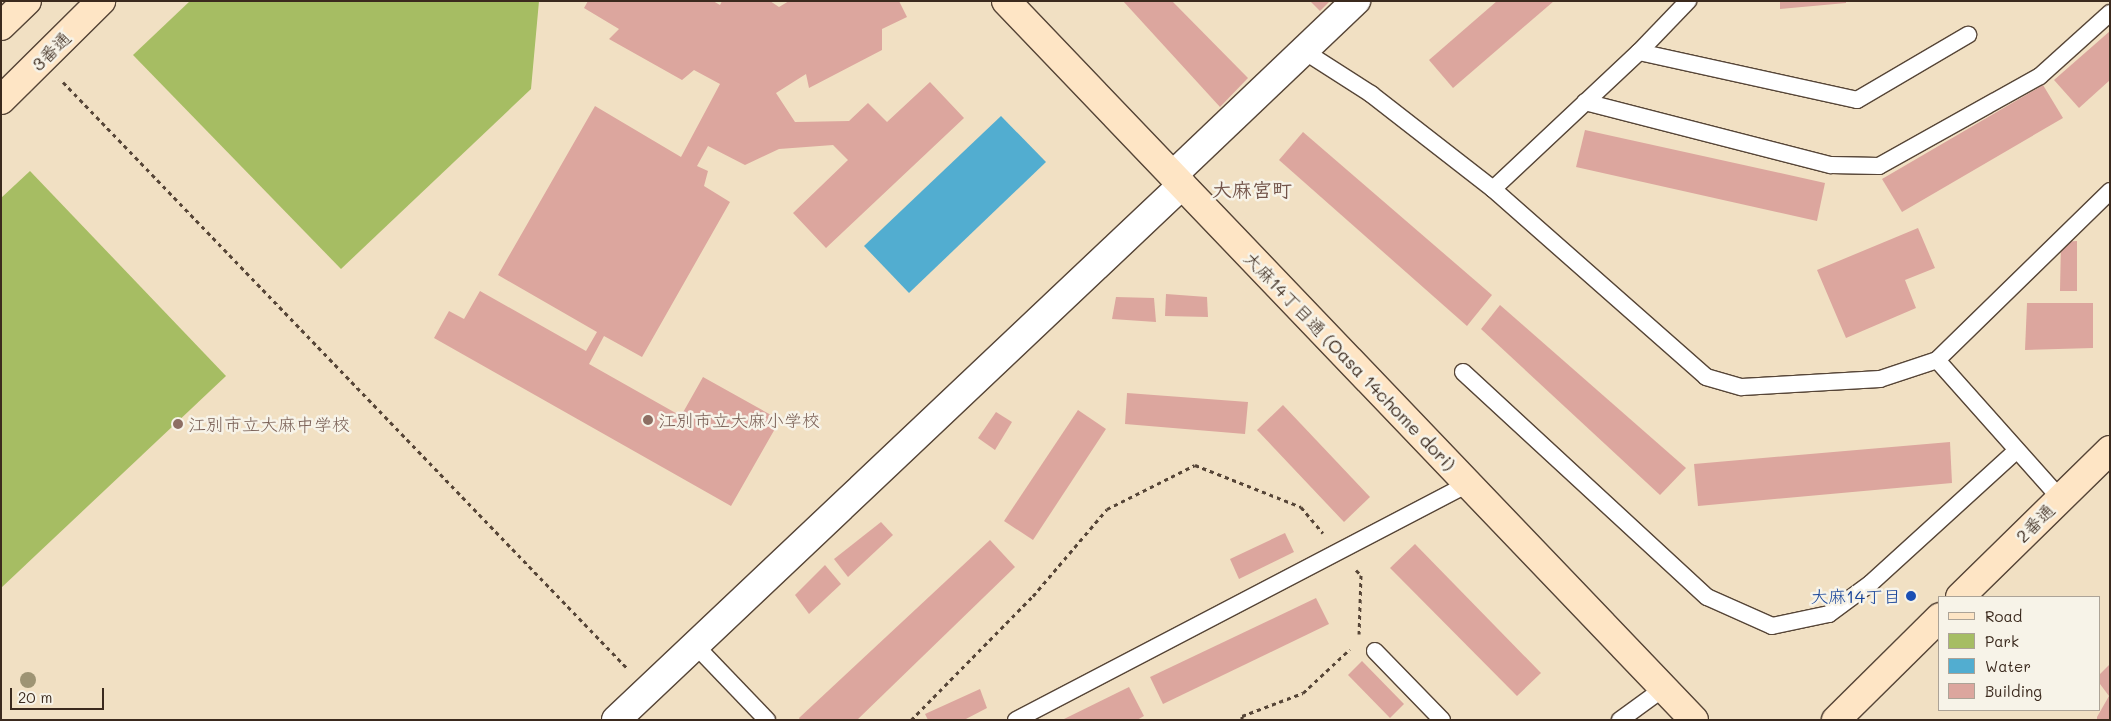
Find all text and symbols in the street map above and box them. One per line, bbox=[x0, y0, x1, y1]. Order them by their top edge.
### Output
street label: 3番通 bbox=[27, 27, 75, 75]
district label: 大麻宮町 bbox=[1212, 177, 1292, 201]
street label: 大麻14丁目通 (Oasa 14chome dori) bbox=[1240, 247, 1460, 475]
place label: 江別市立大麻小学校 bbox=[658, 409, 820, 431]
place label: 江別市立大麻中学校 bbox=[188, 413, 350, 435]
marker: 江別市立大麻小学校 bbox=[642, 414, 654, 426]
marker: 江別市立大麻中学校 bbox=[172, 418, 184, 430]
street label: 2番通 bbox=[2011, 499, 2059, 547]
place label: 大麻14丁目 bbox=[1810, 585, 1901, 607]
marker: 大麻14丁目 bbox=[1905, 590, 1917, 602]
legend bbox=[1938, 596, 2101, 711]
text: Road bbox=[1985, 606, 2022, 626]
text: Park bbox=[1985, 631, 2019, 651]
text: Water bbox=[1985, 656, 2031, 676]
scale bar bbox=[12, 678, 106, 710]
text: Building bbox=[1985, 681, 2042, 701]
text: 20 m bbox=[18, 687, 52, 707]

